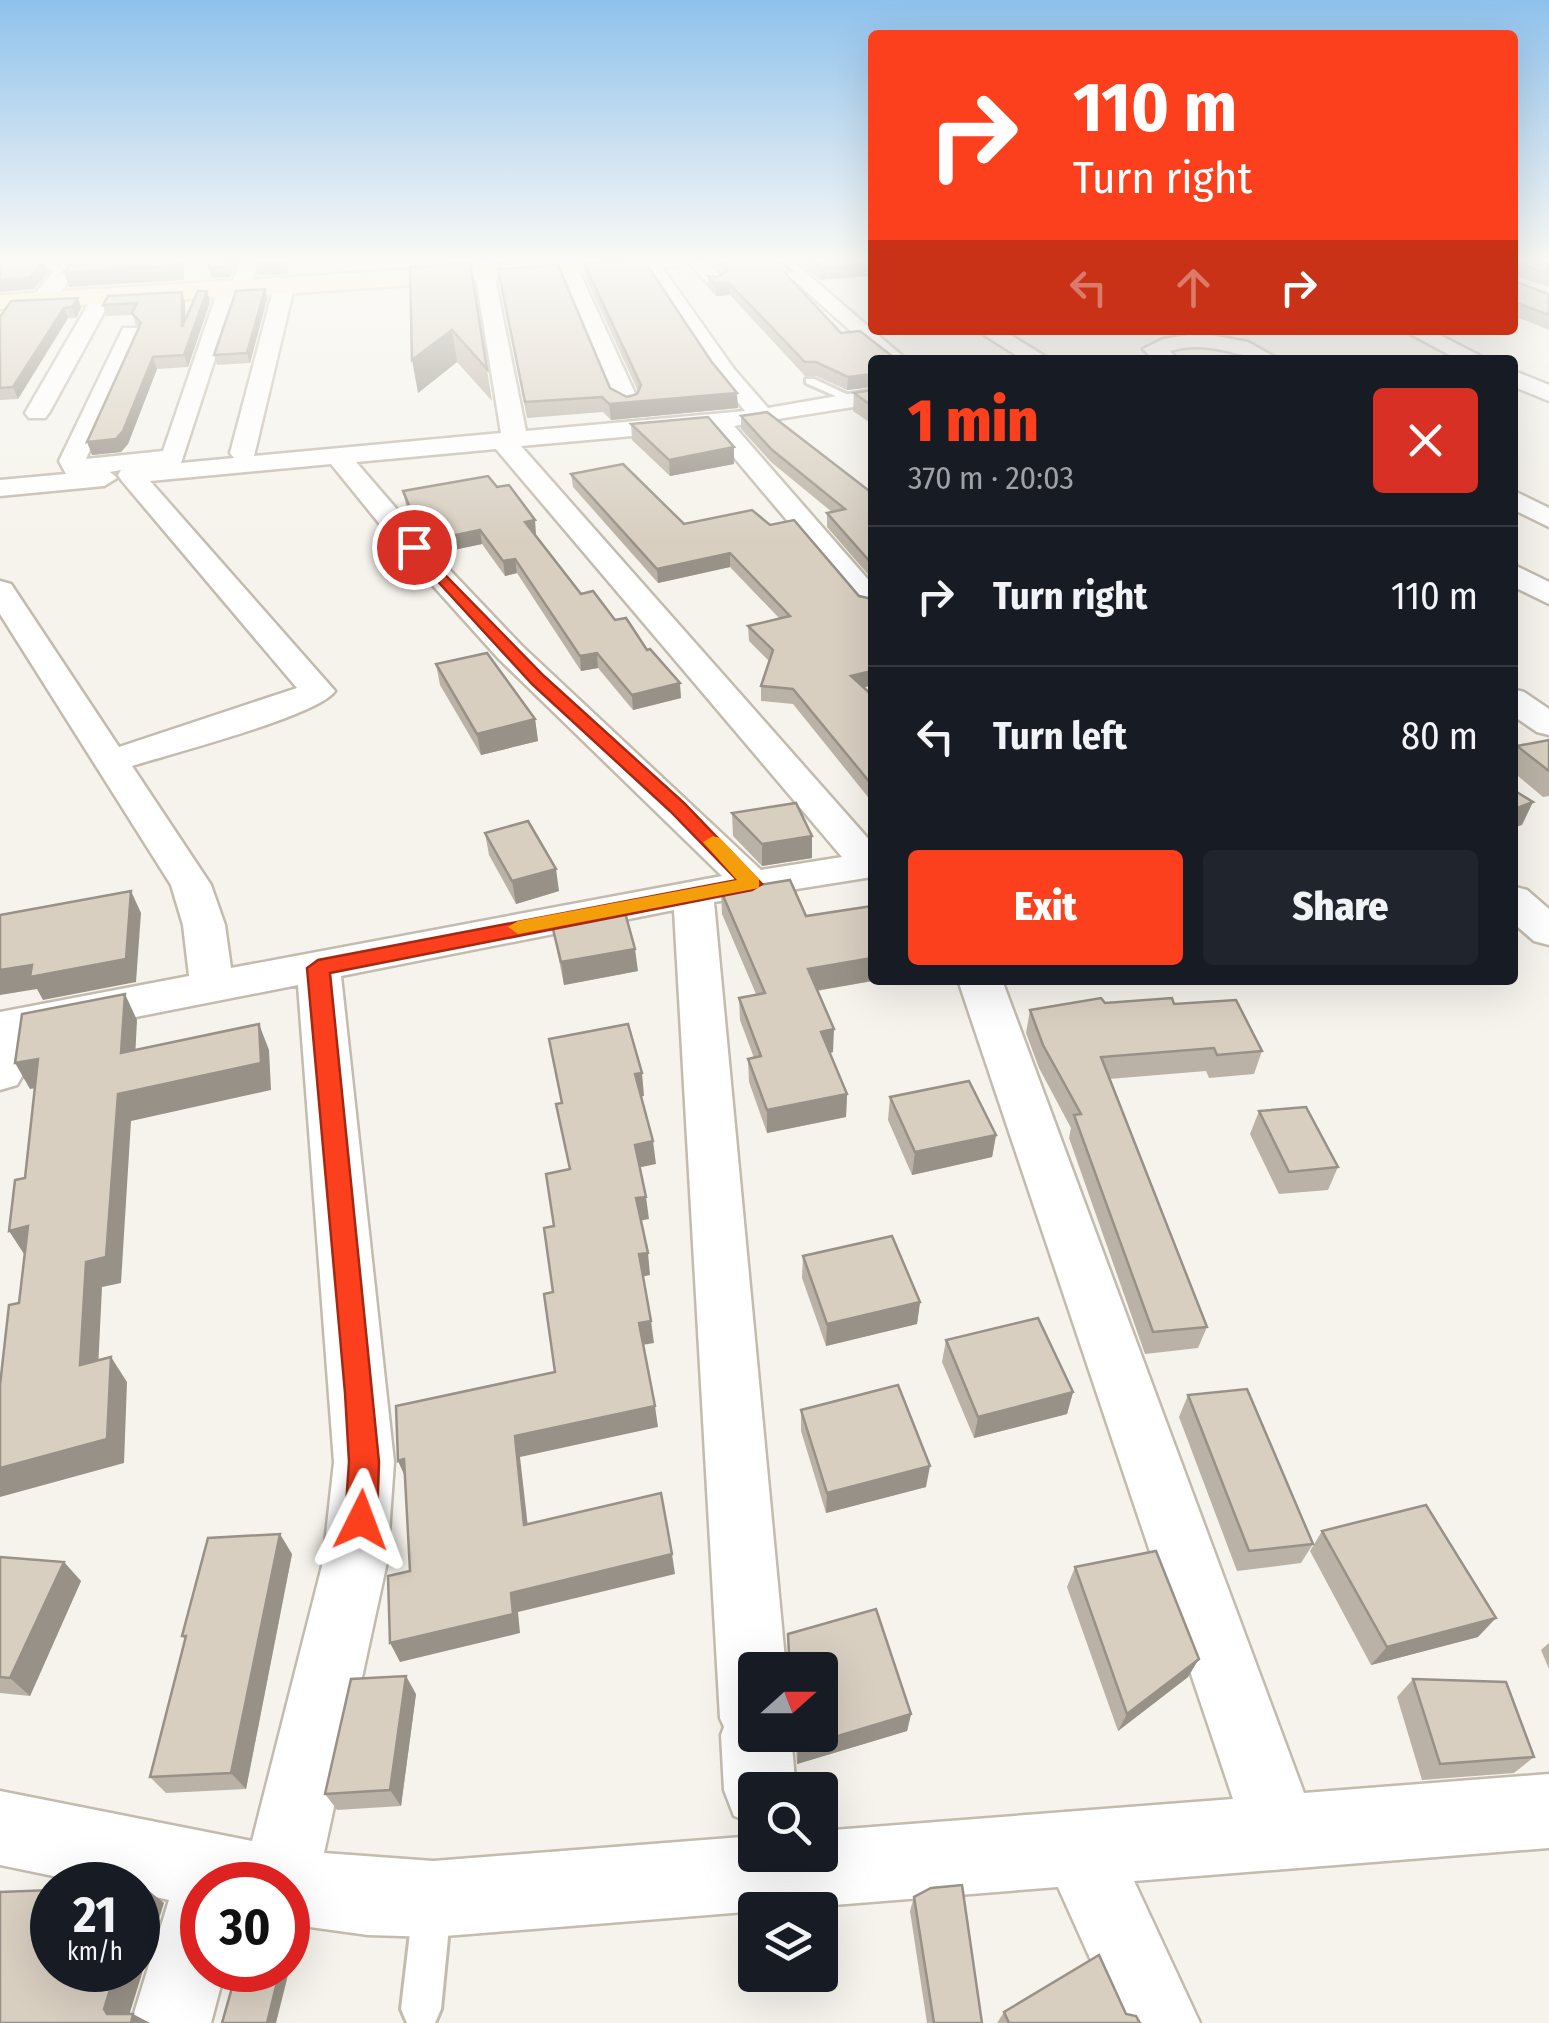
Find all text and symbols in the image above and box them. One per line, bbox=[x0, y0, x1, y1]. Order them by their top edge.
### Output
text: 110 m bbox=[1073, 66, 1237, 150]
icon: right bbox=[908, 70, 1038, 200]
text: Turn right bbox=[1073, 151, 1252, 205]
icon: left bbox=[1061, 260, 1116, 315]
icon: ahead bbox=[1166, 260, 1221, 315]
icon: right bbox=[1271, 260, 1326, 315]
text: 1 min bbox=[908, 385, 1039, 457]
button: close bbox=[1373, 388, 1478, 493]
text: 370 m · 20:03 bbox=[908, 459, 1074, 497]
pin bbox=[372, 505, 457, 590]
icon: arrive bbox=[387, 520, 442, 575]
icon: right bbox=[908, 569, 963, 624]
text: Turn right bbox=[993, 573, 1147, 619]
text: 110 m bbox=[1391, 573, 1478, 619]
icon: left bbox=[908, 709, 963, 764]
text: Turn left bbox=[993, 713, 1127, 759]
text: 80 m bbox=[1401, 713, 1478, 759]
button: Exit bbox=[908, 850, 1183, 965]
button: Share bbox=[1203, 850, 1478, 965]
position arrow bbox=[309, 1468, 413, 1572]
north arrow bbox=[738, 1652, 838, 1752]
map controls bbox=[738, 1652, 838, 1992]
button: search bbox=[738, 1772, 838, 1872]
speed limit sign: 30 bbox=[180, 1862, 310, 1992]
text: 21 bbox=[73, 1885, 117, 1945]
button: layers bbox=[738, 1892, 838, 1992]
text: km/h bbox=[67, 1937, 123, 1967]

